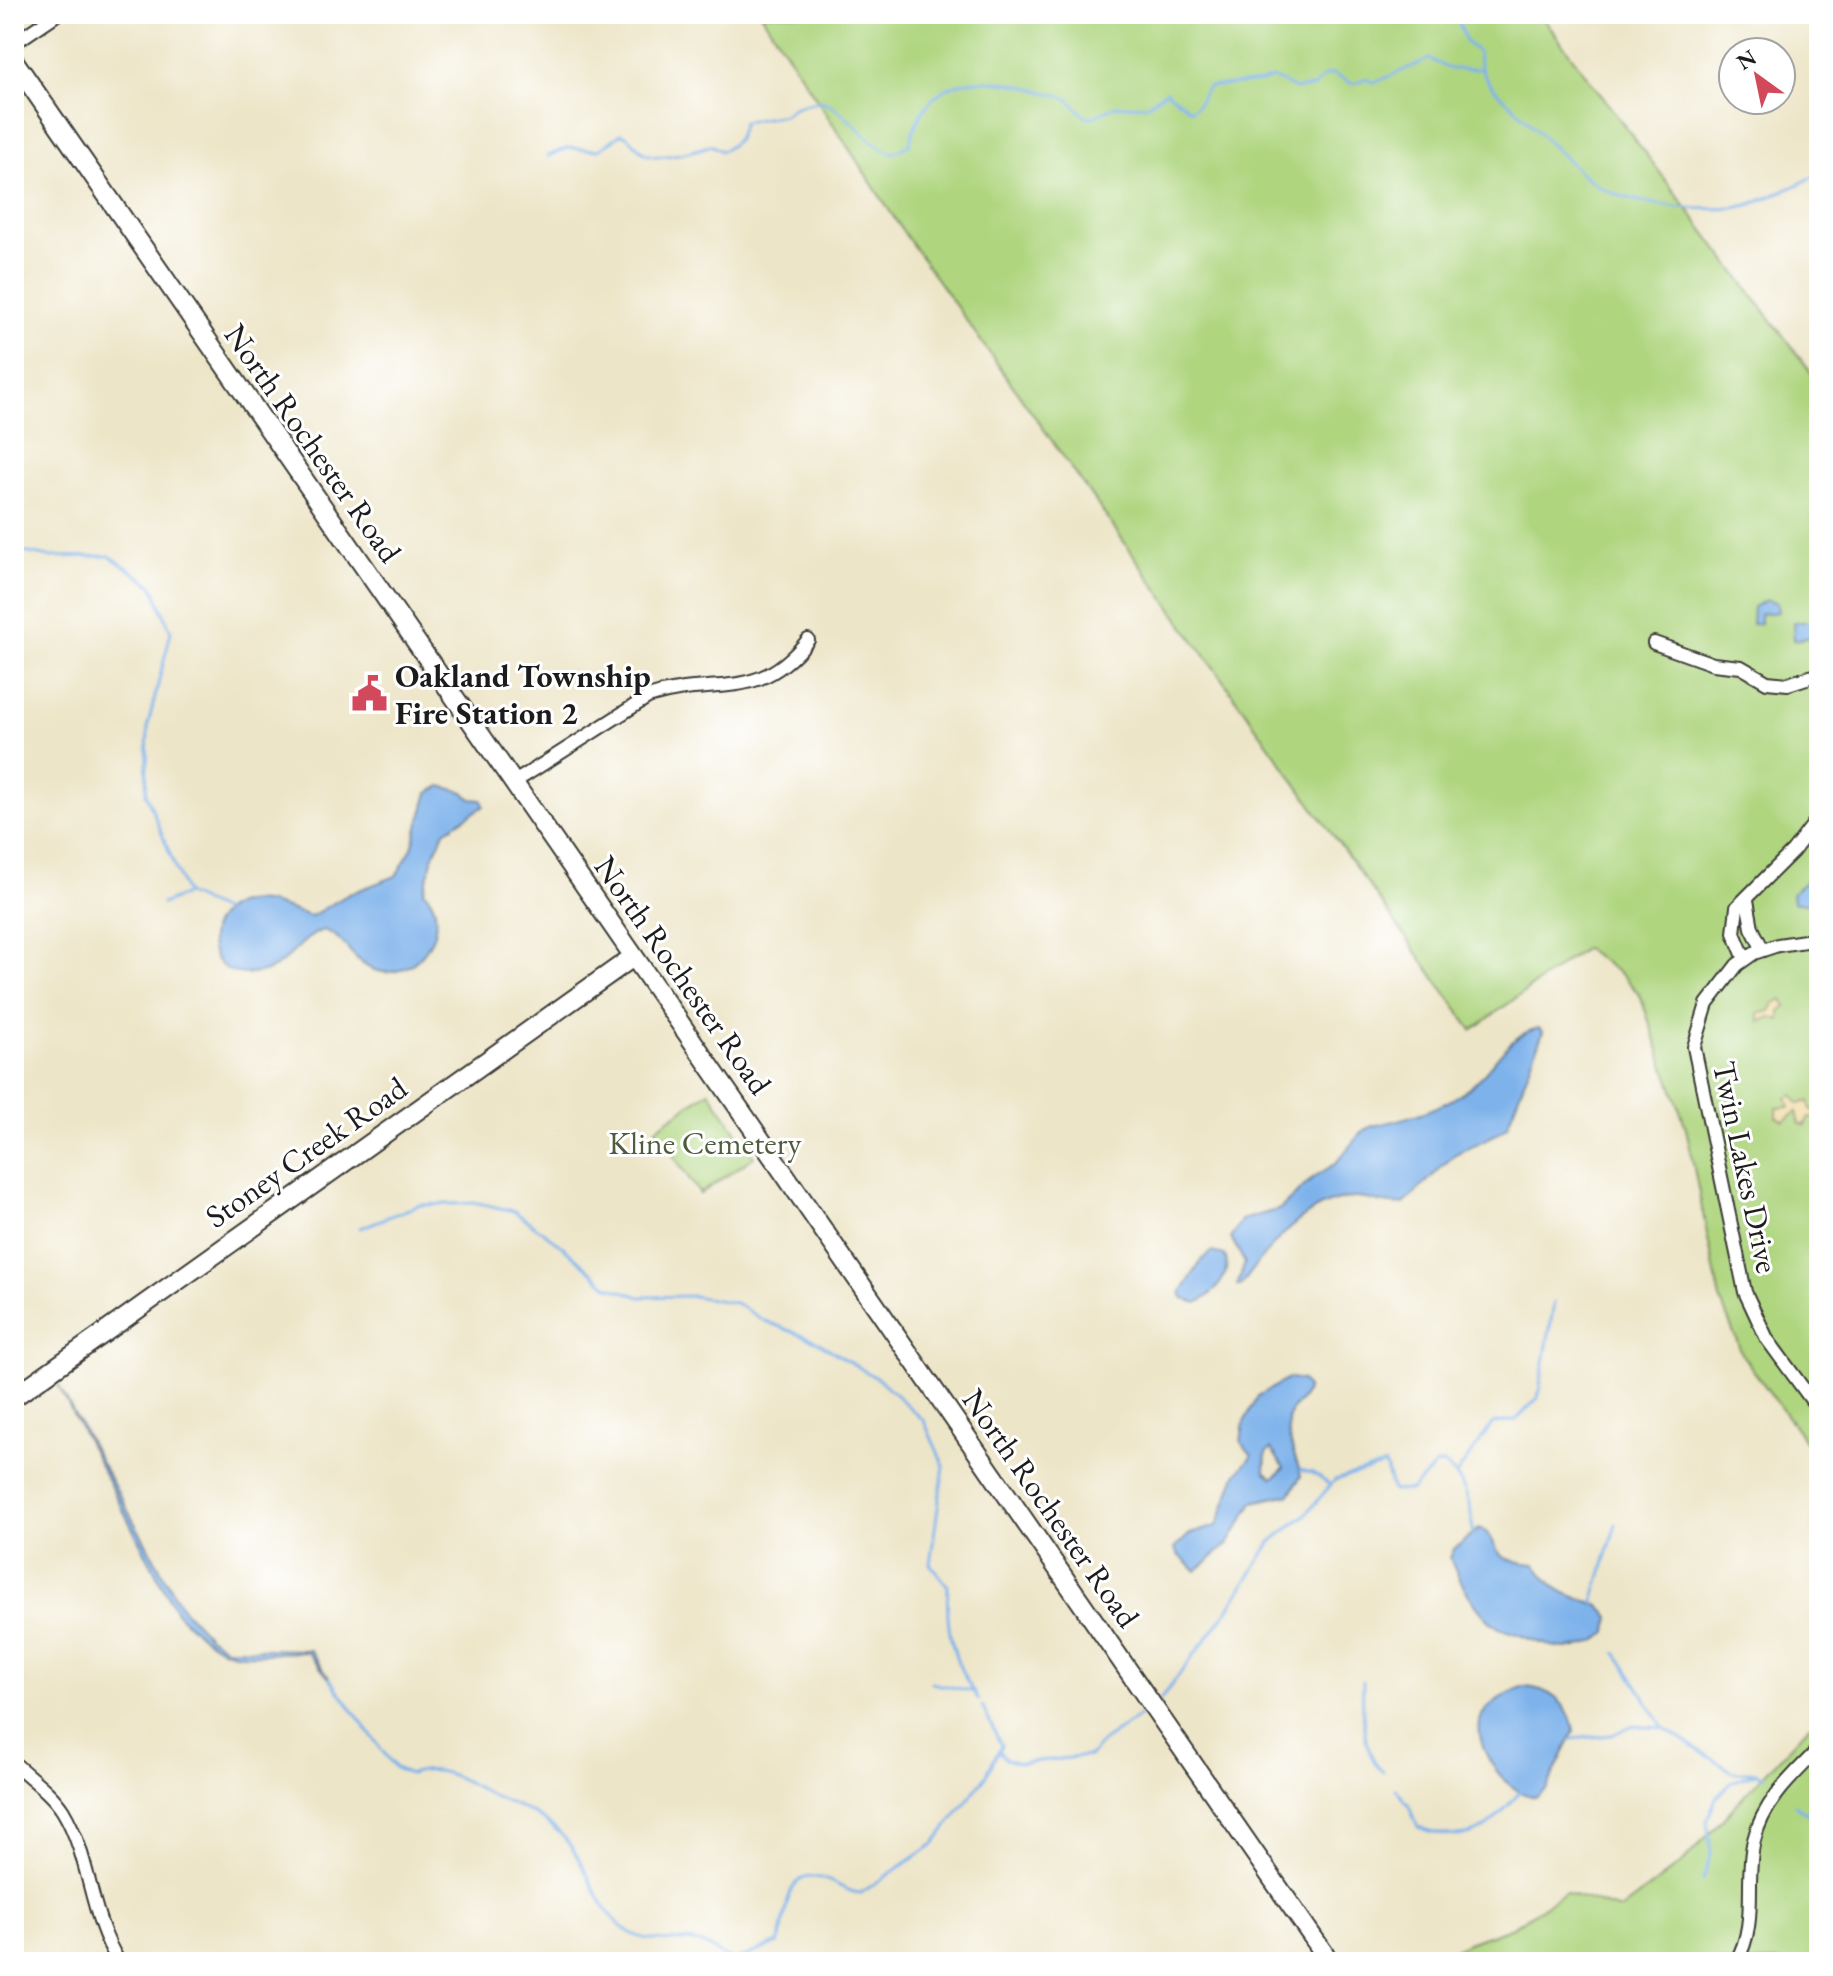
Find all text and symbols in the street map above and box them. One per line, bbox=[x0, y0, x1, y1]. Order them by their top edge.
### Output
north arrow bbox=[1717, 36, 1797, 116]
text: N bbox=[1731, 43, 1762, 77]
street label: North Rochester Road bbox=[215, 315, 412, 571]
place label: Oakland Township Fire Station 2 bbox=[395, 655, 651, 734]
public building icon: Oakland Township Fire Station 2 bbox=[350, 675, 388, 713]
street label: North Rochester Road bbox=[585, 847, 782, 1103]
street label: Twin Lakes Drive bbox=[1703, 1057, 1789, 1277]
street label: Stoney Creek Road bbox=[197, 1066, 416, 1237]
park label: Kline Cemetery bbox=[609, 1122, 802, 1164]
street label: North Rochester Road bbox=[953, 1380, 1150, 1636]

